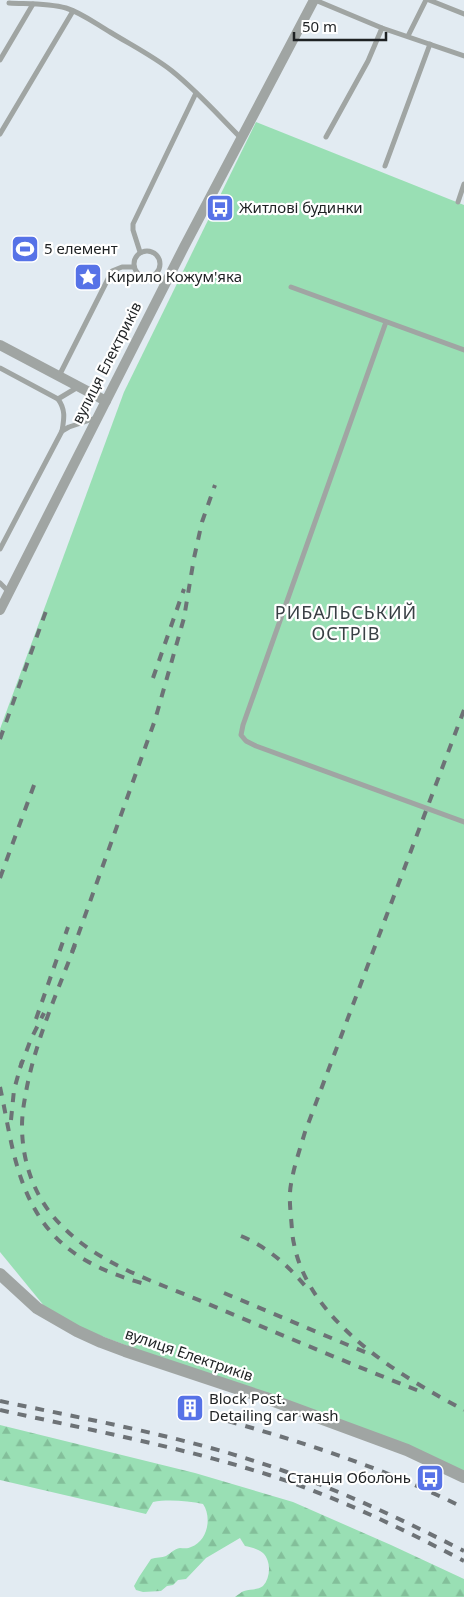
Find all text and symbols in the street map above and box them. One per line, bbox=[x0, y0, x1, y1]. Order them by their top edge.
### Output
scale bar bbox=[294, 10, 386, 42]
text: 50 m bbox=[302, 16, 337, 36]
bus stop icon: Житлові будинки bbox=[205, 193, 235, 223]
place label: Житлові будинки bbox=[239, 197, 363, 217]
sports icon: 5 елемент bbox=[10, 234, 40, 264]
place label: 5 елемент bbox=[44, 238, 118, 258]
place icon: Кирило Кожум'яка bbox=[73, 262, 103, 292]
place label: Кирило Кожум'яка bbox=[107, 266, 242, 286]
street label: вулиця Електриків bbox=[67, 298, 145, 427]
district label: РИБАЛЬСЬКИЙ ОСТРІВ bbox=[275, 600, 417, 645]
street label: вулиця Електриків bbox=[123, 1323, 256, 1385]
place label: Block Post. Detailing car wash bbox=[209, 1388, 339, 1425]
building icon: Block Post. Detailing car wash bbox=[175, 1393, 205, 1423]
bus stop icon: Станція Оболонь bbox=[415, 1463, 445, 1493]
place label: Станція Оболонь bbox=[287, 1467, 411, 1487]

